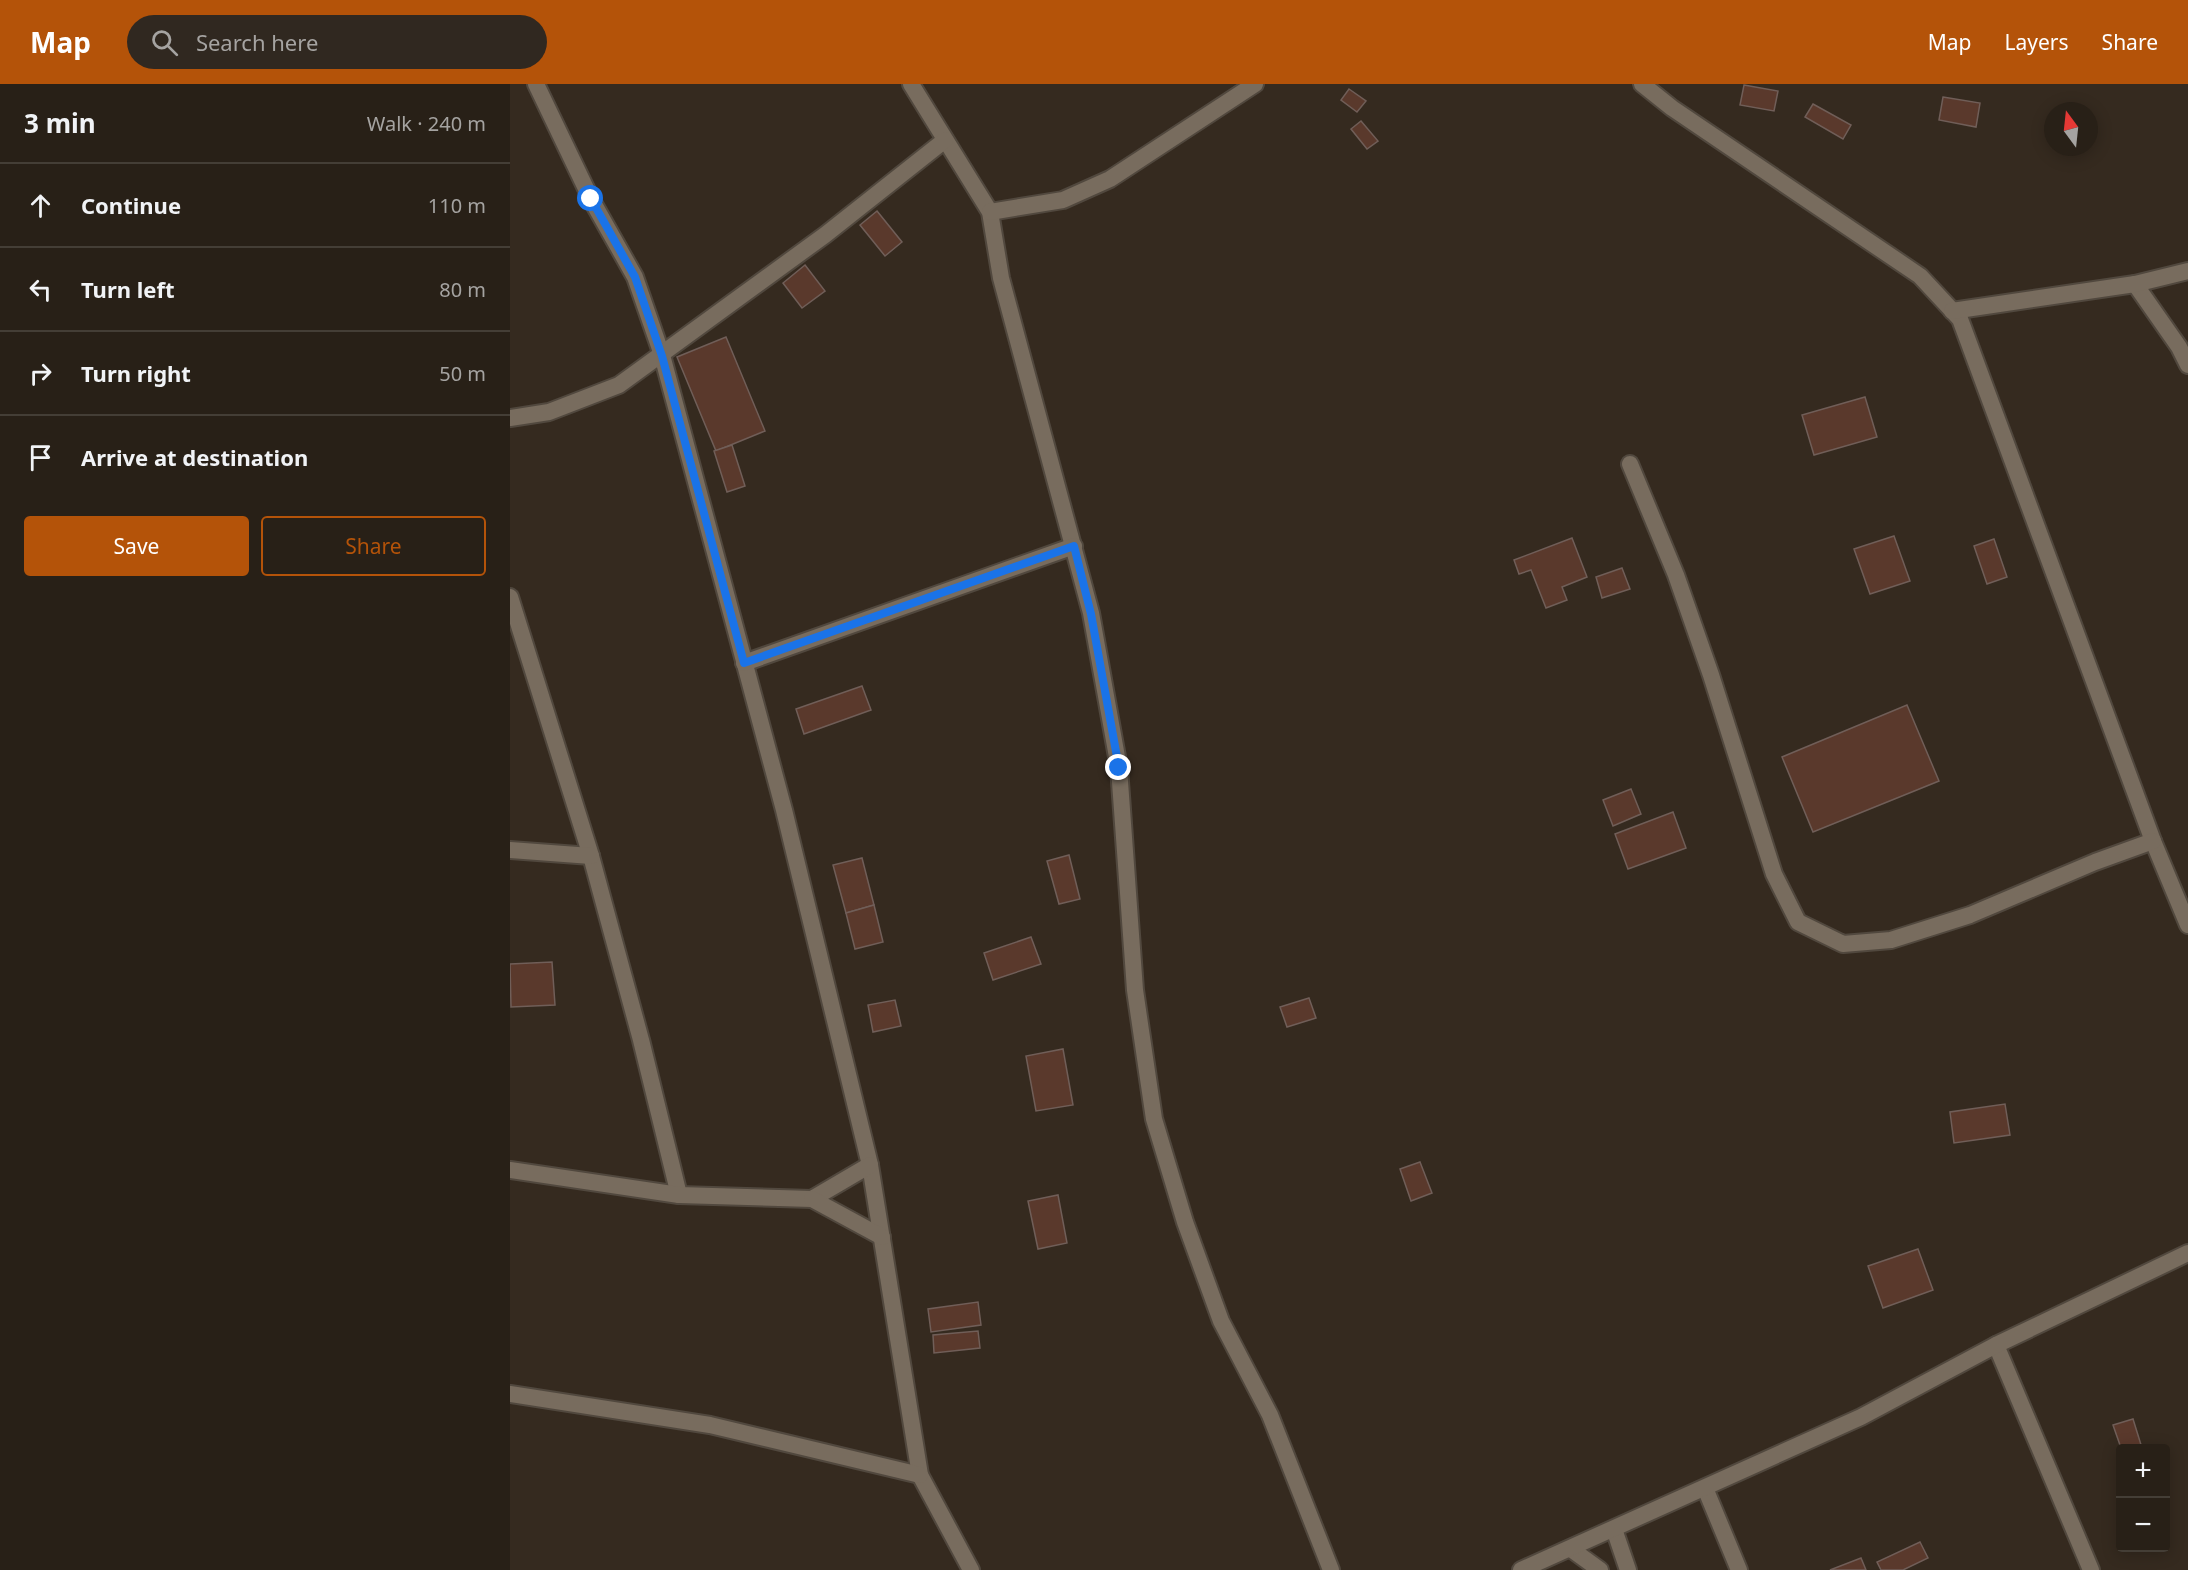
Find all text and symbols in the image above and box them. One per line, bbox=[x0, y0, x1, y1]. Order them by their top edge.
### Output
search box bbox=[127, 15, 547, 69]
text: Map bbox=[30, 23, 91, 61]
icon: search bbox=[148, 26, 181, 59]
text: Search here bbox=[196, 27, 318, 57]
text: Map bbox=[1928, 28, 1972, 56]
text: Layers bbox=[2005, 28, 2069, 56]
text: Share bbox=[2102, 28, 2158, 56]
north arrow bbox=[2044, 102, 2098, 156]
text: 3 min bbox=[24, 105, 96, 141]
text: Walk · 240 m bbox=[367, 110, 486, 137]
route start bbox=[577, 185, 603, 211]
icon: ahead bbox=[24, 189, 57, 222]
text: Continue bbox=[81, 190, 181, 220]
text: 110 m bbox=[428, 192, 486, 219]
icon: left bbox=[24, 273, 57, 306]
text: Turn left bbox=[81, 274, 175, 304]
text: 80 m bbox=[439, 276, 486, 303]
icon: right bbox=[24, 357, 57, 390]
text: Turn right bbox=[81, 358, 191, 388]
text: 50 m bbox=[439, 360, 486, 387]
icon: arrive bbox=[24, 441, 57, 474]
text: Arrive at destination bbox=[81, 442, 308, 472]
button: Save bbox=[24, 516, 249, 576]
button: Share bbox=[261, 516, 486, 576]
route end bbox=[1105, 754, 1131, 780]
map controls bbox=[2116, 1444, 2170, 1552]
button: + bbox=[2116, 1444, 2170, 1498]
button: − bbox=[2116, 1498, 2170, 1552]

